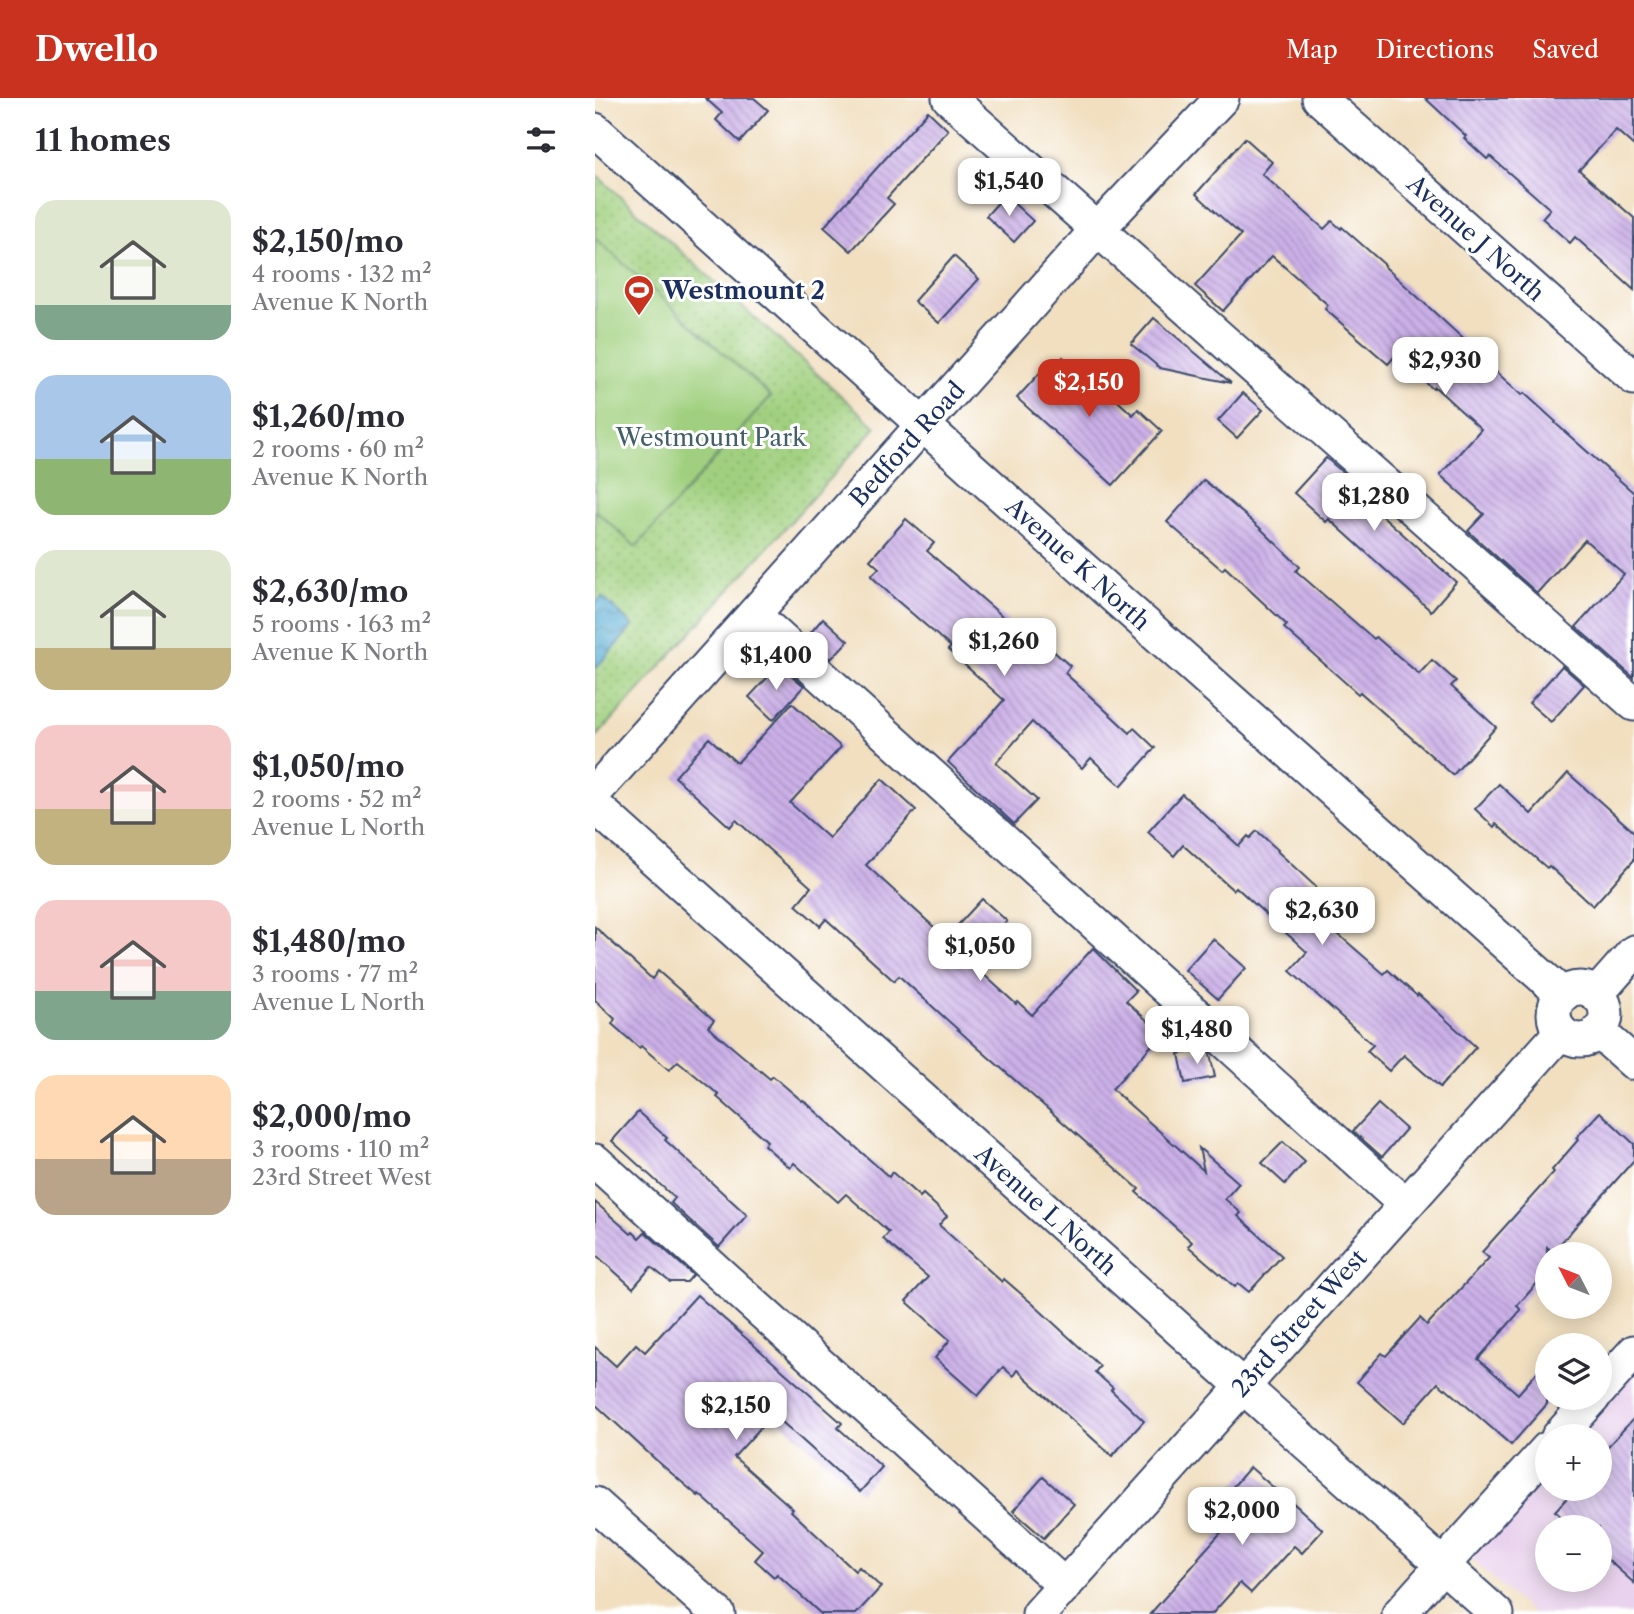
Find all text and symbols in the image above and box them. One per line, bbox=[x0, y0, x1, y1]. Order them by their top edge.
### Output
text: Dwello bbox=[35, 29, 158, 70]
text: Map bbox=[1286, 35, 1338, 64]
text: Directions bbox=[1376, 35, 1494, 64]
text: Saved bbox=[1532, 35, 1599, 64]
icon: filters bbox=[522, 121, 560, 159]
text: 11 homes bbox=[35, 122, 171, 159]
pin: $1,540 bbox=[952, 158, 1066, 218]
text: $1,540 bbox=[974, 167, 1044, 195]
street label: Avenue J North bbox=[1401, 168, 1551, 307]
text: $2,150/mo bbox=[252, 223, 404, 260]
icon: home bbox=[91, 228, 175, 312]
text: 4 rooms · 132 m² bbox=[252, 260, 432, 288]
sports icon: Westmount 2 bbox=[622, 273, 656, 317]
place label: Westmount 2 bbox=[661, 276, 825, 305]
text: Avenue K North bbox=[252, 288, 428, 316]
pin: $2,930 bbox=[1388, 338, 1502, 397]
text: $2,930 bbox=[1408, 346, 1482, 374]
pin: $2,150 bbox=[1032, 360, 1146, 419]
text: $2,150 bbox=[1054, 368, 1124, 396]
street label: Bedford Road bbox=[843, 375, 971, 512]
text: $1,260/mo bbox=[252, 398, 405, 435]
icon: home bbox=[91, 403, 175, 487]
park label: Westmount Park bbox=[615, 423, 807, 452]
text: 2 rooms · 60 m² bbox=[252, 435, 424, 463]
text: Avenue K North bbox=[252, 463, 428, 491]
pin: $1,280 bbox=[1317, 474, 1431, 533]
text: $1,280 bbox=[1338, 482, 1410, 510]
street label: Avenue K North bbox=[999, 491, 1156, 636]
text: $2,630/mo bbox=[252, 573, 408, 610]
icon: home bbox=[91, 578, 175, 662]
text: 5 rooms · 163 m² bbox=[252, 610, 431, 638]
pin: $1,260 bbox=[947, 618, 1061, 678]
text: $1,260 bbox=[968, 627, 1040, 655]
pin: $1,400 bbox=[719, 632, 833, 692]
text: Avenue K North bbox=[252, 638, 428, 666]
text: $1,400 bbox=[740, 641, 812, 669]
text: $1,050/mo bbox=[252, 748, 405, 785]
icon: home bbox=[91, 753, 175, 837]
text: 2 rooms · 52 m² bbox=[252, 785, 422, 813]
text: Avenue L North bbox=[252, 813, 425, 841]
pin: $2,630 bbox=[1265, 888, 1379, 947]
text: $2,630 bbox=[1285, 896, 1359, 924]
text: $1,480/mo bbox=[252, 923, 406, 960]
pin: $1,050 bbox=[923, 924, 1037, 983]
icon: home bbox=[91, 928, 175, 1012]
text: $1,050 bbox=[944, 932, 1016, 960]
text: 3 rooms · 77 m² bbox=[252, 960, 418, 988]
text: Avenue L North bbox=[252, 988, 425, 1016]
pin: $1,480 bbox=[1140, 1006, 1254, 1066]
text: $1,480 bbox=[1161, 1015, 1233, 1043]
text: $2,000/mo bbox=[252, 1098, 411, 1135]
icon: home bbox=[91, 1103, 175, 1187]
text: 3 rooms · 110 m² bbox=[252, 1135, 429, 1163]
street label: Avenue L North bbox=[968, 1138, 1123, 1281]
text: 23rd Street West bbox=[252, 1163, 432, 1191]
north arrow bbox=[1535, 1242, 1612, 1320]
map controls bbox=[1535, 1242, 1612, 1592]
street label: 23rd Street West bbox=[1225, 1243, 1373, 1402]
button: layers bbox=[1535, 1333, 1612, 1410]
pin: $2,150 bbox=[679, 1382, 793, 1442]
text: $2,150 bbox=[701, 1391, 771, 1419]
button: + bbox=[1535, 1424, 1612, 1501]
pin: $2,000 bbox=[1185, 1488, 1299, 1547]
text: $2,000 bbox=[1204, 1496, 1280, 1524]
button: − bbox=[1535, 1515, 1612, 1592]

